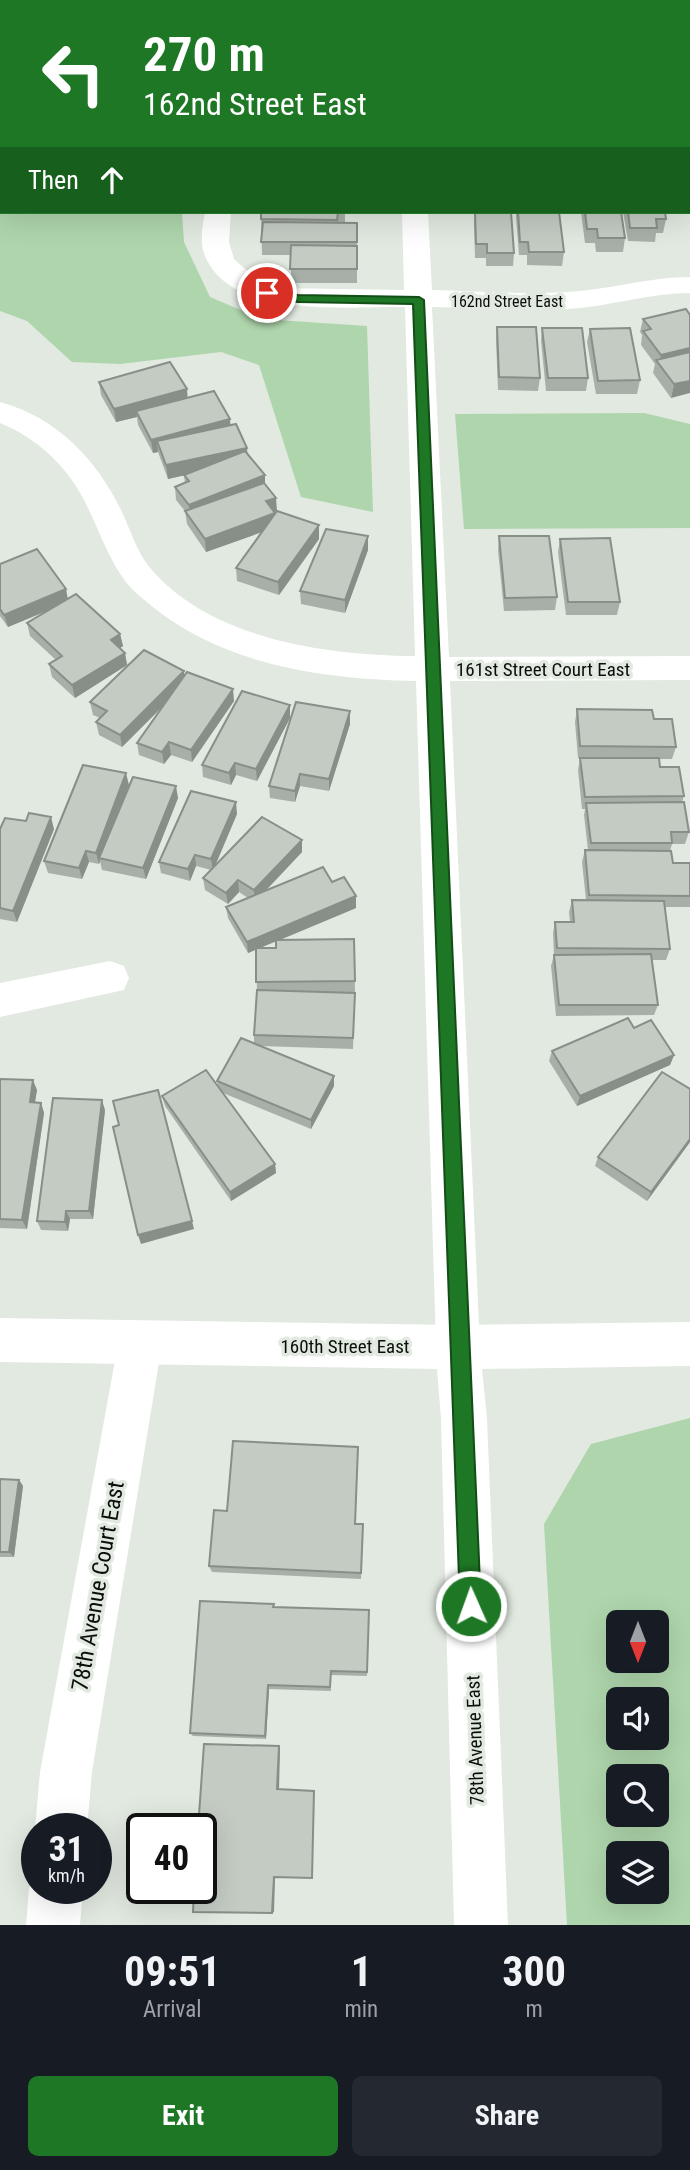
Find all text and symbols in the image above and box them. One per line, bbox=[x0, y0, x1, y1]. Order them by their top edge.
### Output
text: 270 m bbox=[143, 26, 265, 83]
icon: left bbox=[28, 28, 119, 119]
text: 162nd Street East bbox=[143, 85, 367, 123]
icon: ahead bbox=[93, 161, 131, 199]
text: Then bbox=[28, 165, 79, 195]
pin bbox=[237, 263, 297, 323]
icon: arrive bbox=[248, 274, 286, 312]
street label: 162nd Street East bbox=[451, 292, 563, 311]
street label: 161st Street Court East bbox=[456, 658, 630, 681]
street label: 160th Street East bbox=[280, 1335, 410, 1358]
street label: 78th Avenue Court East bbox=[66, 1479, 130, 1693]
position arrow bbox=[434, 1569, 508, 1643]
north arrow bbox=[606, 1610, 668, 1673]
map controls bbox=[606, 1610, 669, 1904]
street label: 78th Avenue East bbox=[461, 1675, 489, 1805]
button: sound bbox=[606, 1687, 669, 1750]
button: search bbox=[606, 1764, 669, 1827]
speed limit sign: 40 bbox=[126, 1813, 217, 1904]
text: 31 bbox=[49, 1829, 84, 1870]
button: layers bbox=[606, 1841, 669, 1904]
text: km/h bbox=[48, 1865, 85, 1886]
text: 09:51 bbox=[124, 1947, 220, 1996]
text: 1 bbox=[351, 1947, 372, 1996]
text: 300 bbox=[502, 1947, 566, 1996]
text: Arrival bbox=[143, 1996, 201, 2023]
text: min bbox=[344, 1996, 378, 2023]
text: m bbox=[525, 1996, 543, 2023]
button: Exit bbox=[28, 2076, 338, 2156]
button: Share bbox=[352, 2076, 662, 2156]

